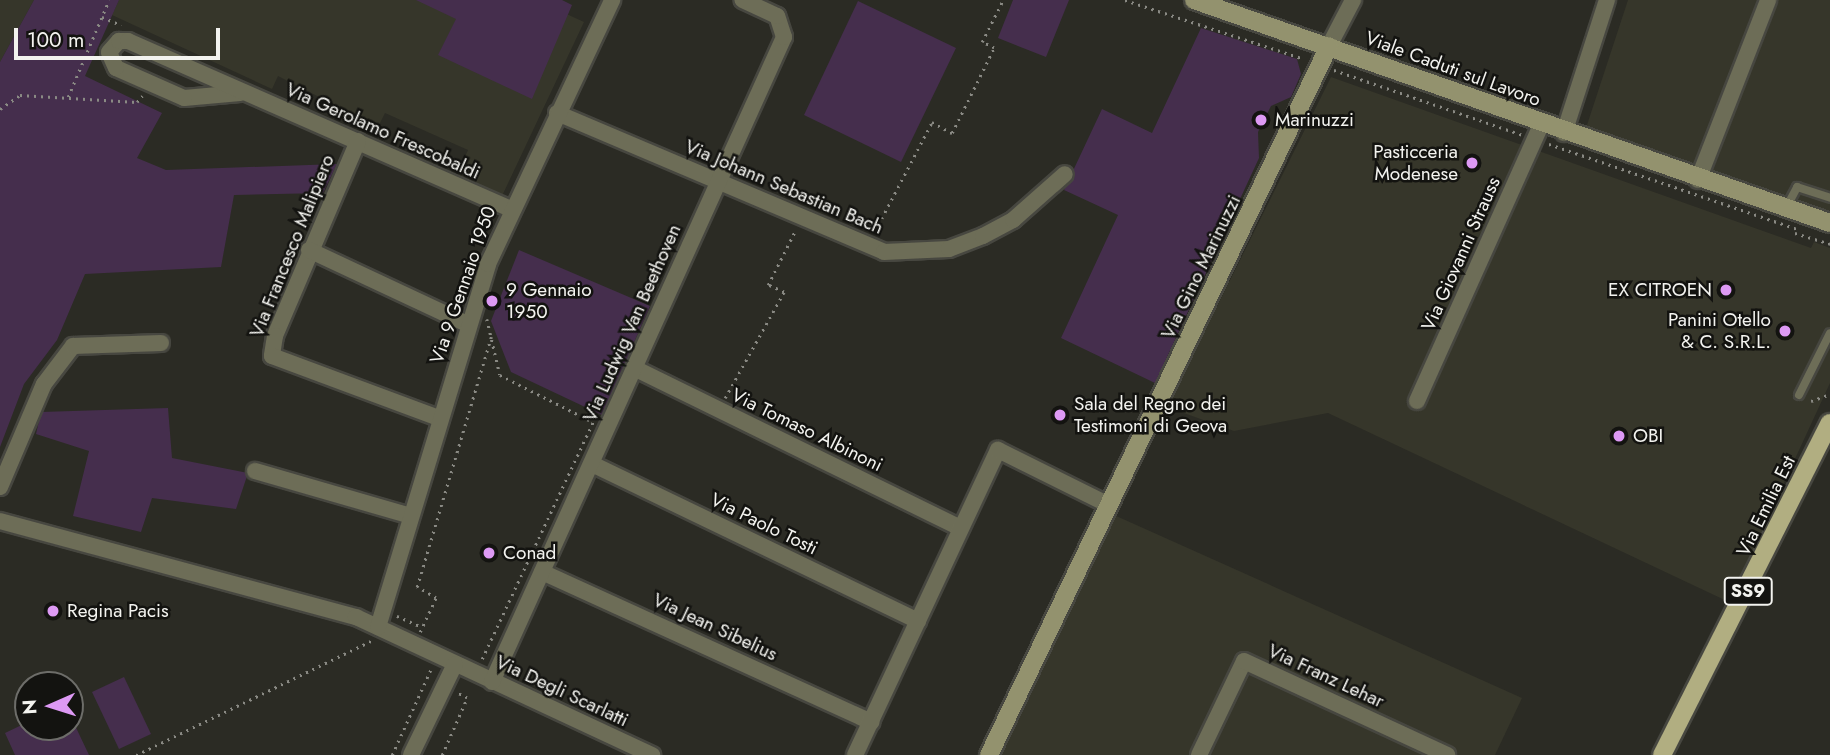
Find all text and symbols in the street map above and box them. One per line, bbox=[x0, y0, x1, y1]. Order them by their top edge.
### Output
scale bar bbox=[18, 14, 224, 58]
text: 100 m bbox=[27, 25, 84, 55]
street label: Viale Caduti sul Lavoro bbox=[1362, 27, 1544, 111]
street label: Via Gerolamo Frescobaldi bbox=[282, 78, 484, 184]
place label: Marinuzzi bbox=[1275, 109, 1354, 131]
marker: Marinuzzi bbox=[1253, 112, 1269, 128]
street label: Via Johann Sebastian Bach bbox=[682, 135, 886, 239]
place label: Pasticceria Modenese bbox=[1373, 141, 1458, 185]
street label: Via Francesco Malipiero bbox=[245, 151, 339, 341]
marker: Pasticceria Modenese bbox=[1464, 155, 1480, 171]
street label: Via Giovanni Strauss bbox=[1417, 174, 1505, 334]
street label: Via Gino Marinuzzi bbox=[1156, 191, 1246, 343]
street label: Via 9 Gennaio 1950 bbox=[425, 203, 501, 367]
street label: Via Ludwig Van Beethoven bbox=[578, 221, 686, 425]
place label: 9 Gennaio 1950 bbox=[506, 279, 592, 323]
place label: EX CITROEN bbox=[1608, 279, 1712, 301]
marker: EX CITROEN bbox=[1718, 282, 1734, 298]
marker: 9 Gennaio 1950 bbox=[484, 293, 500, 309]
place label: Panini Otello & C. S.R.L. bbox=[1668, 309, 1771, 353]
marker: Panini Otello & C. S.R.L. bbox=[1777, 323, 1793, 339]
street label: Via Tomaso Albinoni bbox=[728, 384, 886, 476]
place label: Sala del Regno dei Testimoni di Geova bbox=[1074, 393, 1227, 437]
marker: Sala del Regno dei Testimoni di Geova bbox=[1052, 407, 1068, 423]
place label: OBI bbox=[1633, 425, 1663, 447]
marker: OBI bbox=[1611, 428, 1627, 444]
street label: Via Emilia Est bbox=[1732, 452, 1800, 560]
street label: Via Paolo Tosti bbox=[707, 488, 821, 560]
place label: Conad bbox=[503, 542, 556, 564]
marker: Conad bbox=[481, 545, 497, 561]
road number: SS9 bbox=[1724, 576, 1772, 606]
street label: Via Jean Sibelius bbox=[649, 588, 781, 666]
place label: Regina Pacis bbox=[67, 600, 169, 622]
marker: Regina Pacis bbox=[45, 603, 61, 619]
street label: Via Franz Lehar bbox=[1264, 639, 1388, 713]
street label: Via Degli Scarlatti bbox=[492, 650, 632, 732]
north arrow bbox=[14, 671, 84, 741]
text: N bbox=[16, 699, 43, 715]

